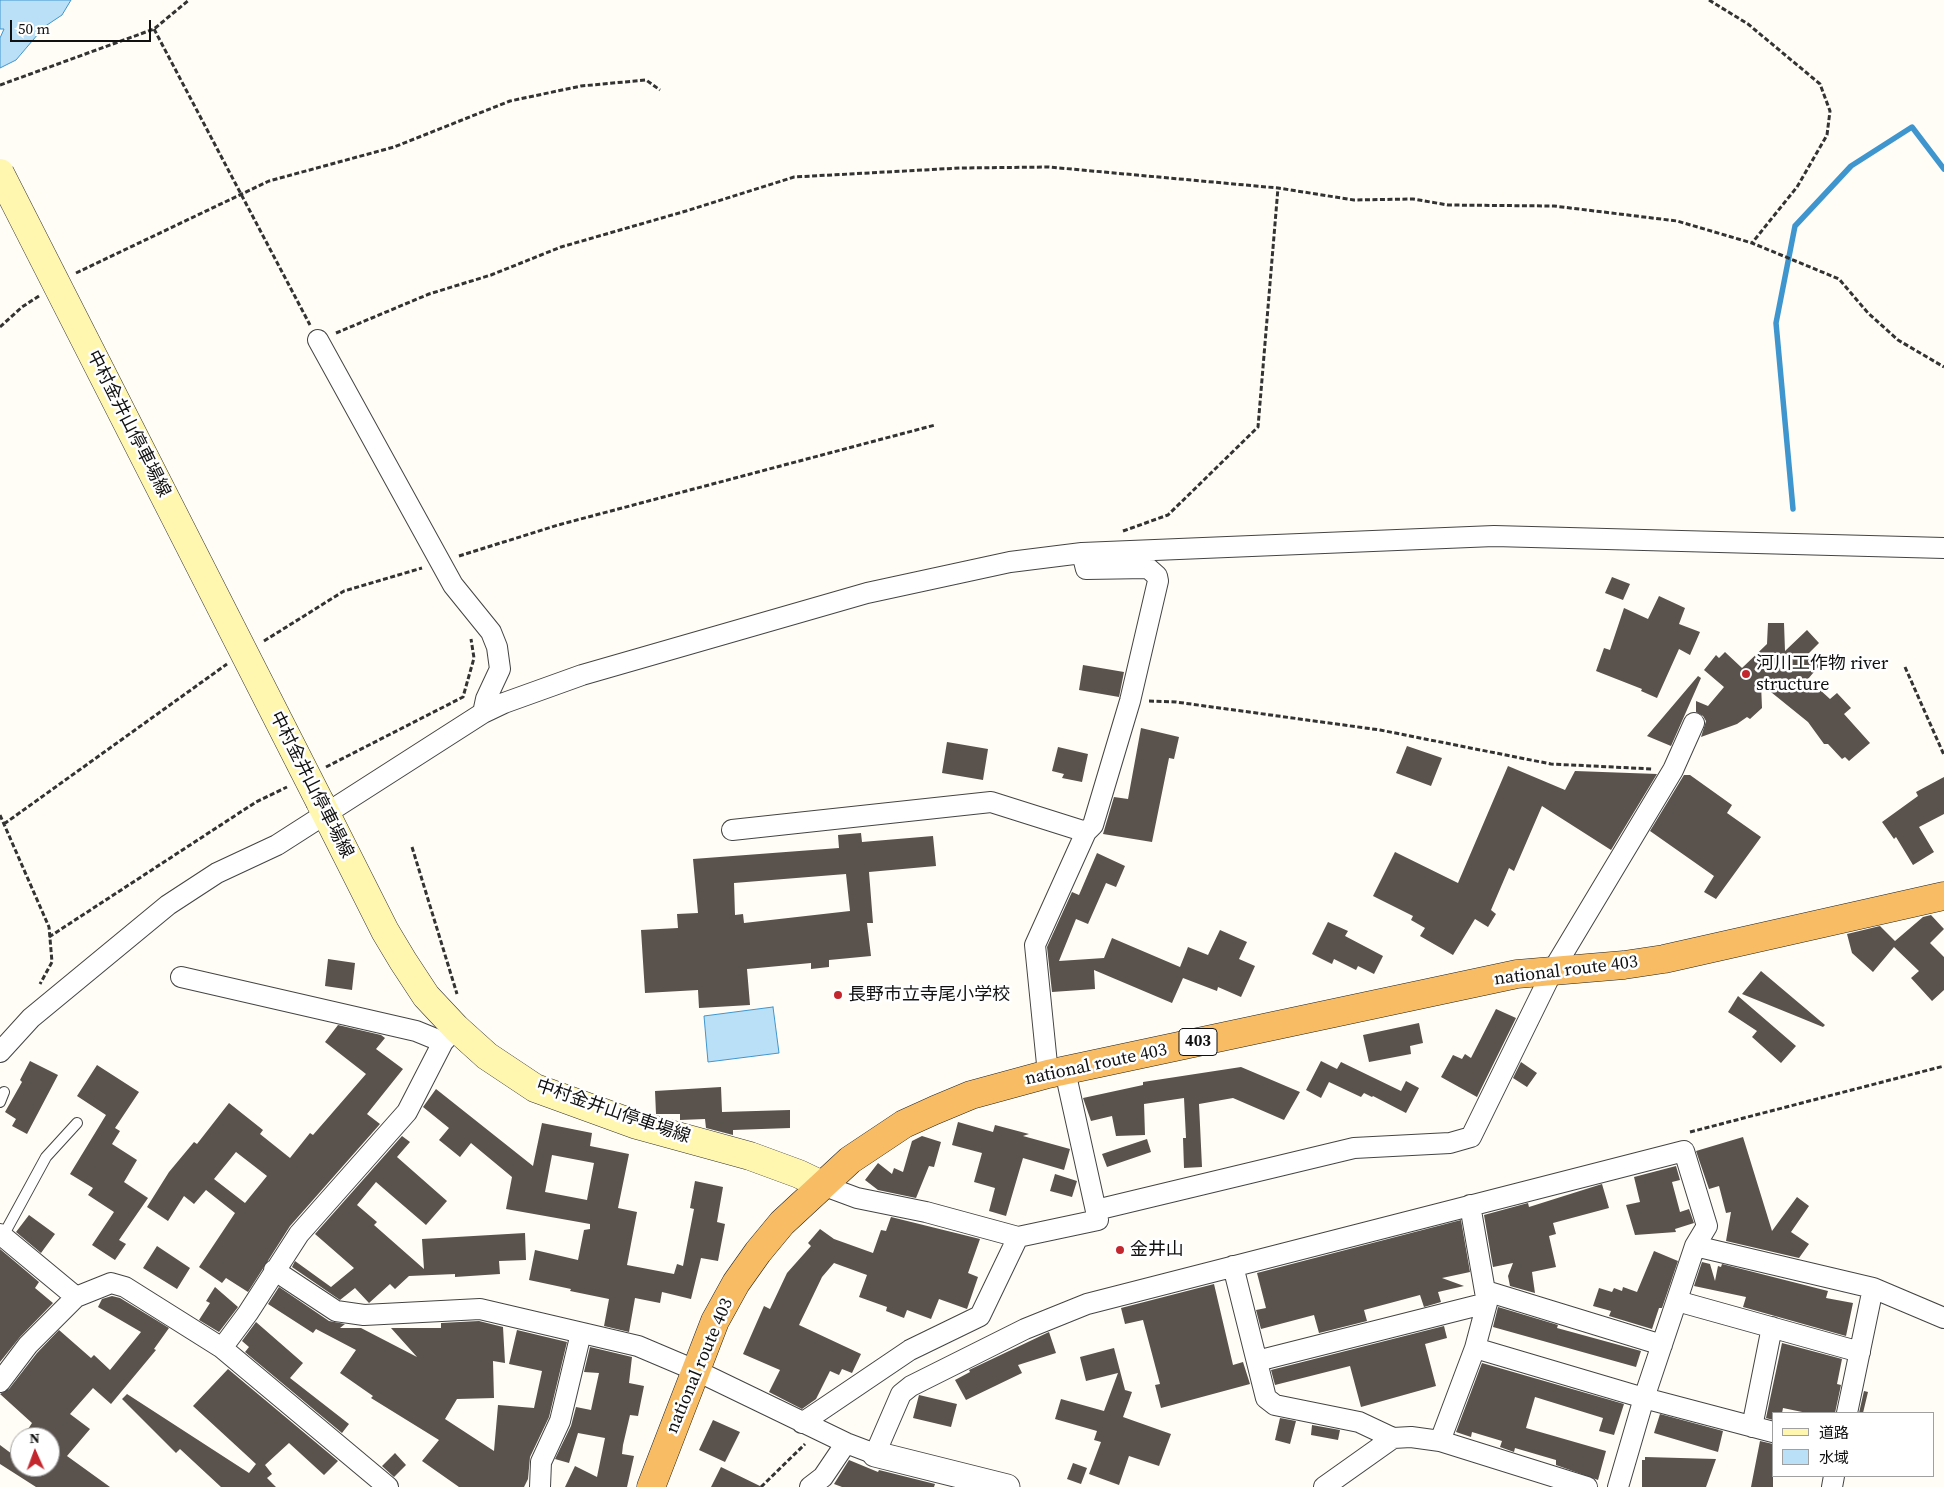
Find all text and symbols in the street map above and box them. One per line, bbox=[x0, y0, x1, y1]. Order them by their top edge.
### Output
scale bar bbox=[12, 10, 154, 42]
text: 50 m bbox=[18, 18, 50, 39]
street label: 中村金井山停車場線 bbox=[82, 347, 174, 501]
place label: 河川工作物 river structure bbox=[1756, 653, 1888, 696]
marker: 河川工作物 river structure bbox=[1740, 668, 1752, 680]
street label: 中村金井山停車場線 bbox=[265, 708, 357, 862]
street label: national route 403 bbox=[1493, 951, 1639, 991]
place label: 長野市立寺尾小学校 bbox=[848, 984, 1010, 1006]
marker: 長野市立寺尾小学校 bbox=[832, 989, 844, 1001]
road number: 403 bbox=[1179, 1028, 1217, 1056]
street label: national route 403 bbox=[1023, 1039, 1169, 1091]
street label: 中村金井山停車場線 bbox=[533, 1075, 693, 1149]
place label: 金井山 bbox=[1130, 1239, 1184, 1261]
marker: 金井山 bbox=[1114, 1244, 1126, 1256]
street label: national route 403 bbox=[662, 1295, 738, 1437]
legend bbox=[1772, 1412, 1934, 1477]
text: 道路 bbox=[1819, 1422, 1849, 1443]
north arrow bbox=[10, 1427, 60, 1477]
text: N bbox=[29, 1428, 40, 1448]
text: 水域 bbox=[1819, 1447, 1849, 1468]

